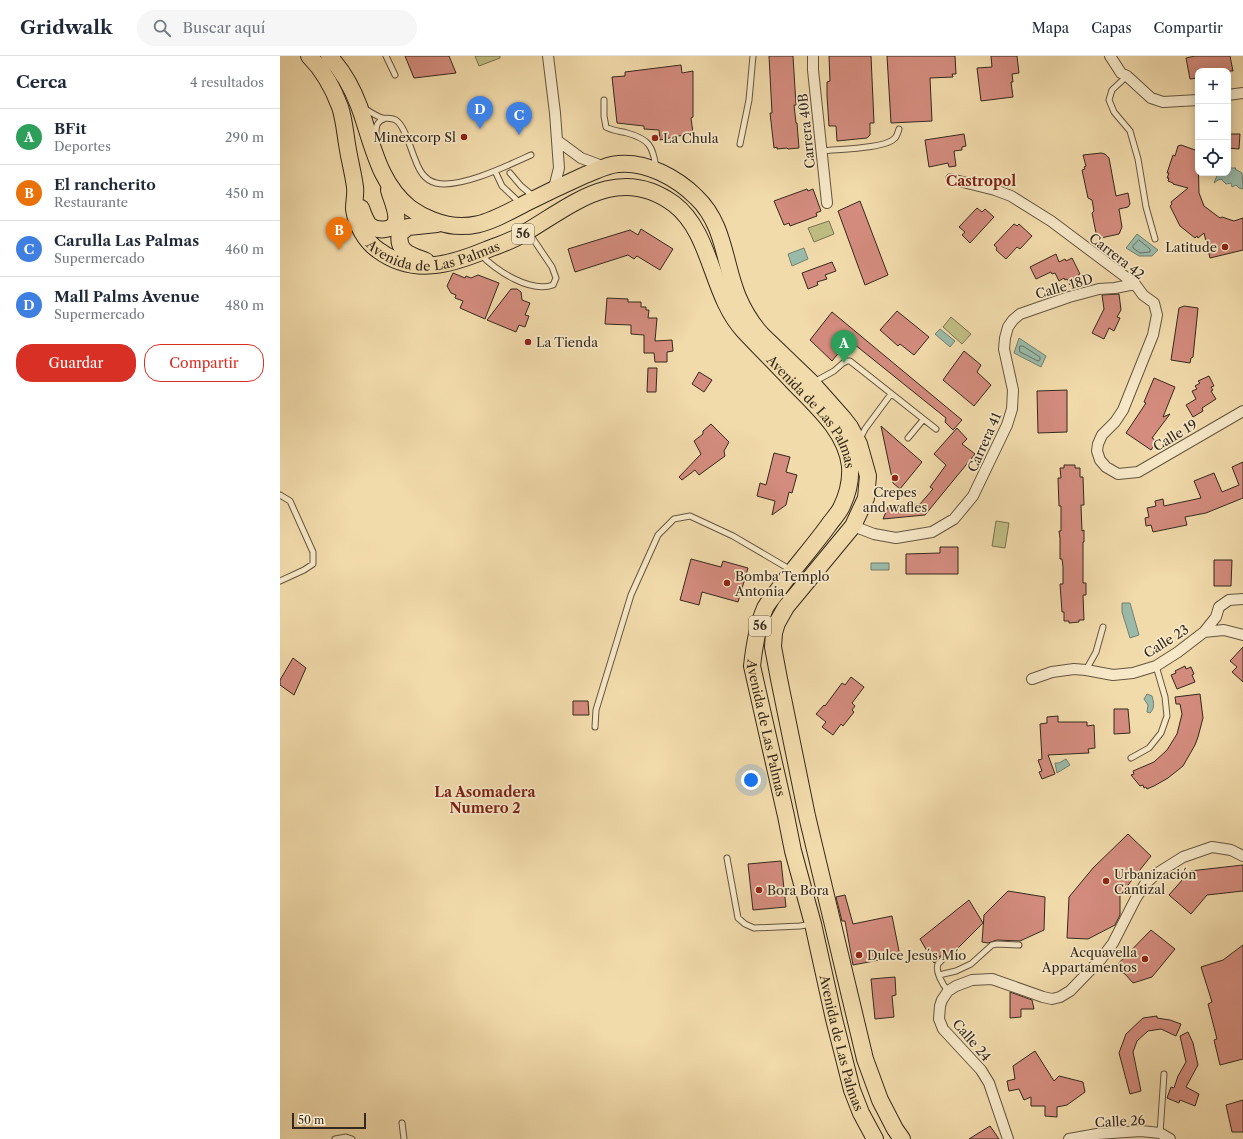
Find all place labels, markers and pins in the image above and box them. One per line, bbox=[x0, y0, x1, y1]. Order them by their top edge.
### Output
pin: D bbox=[467, 96, 493, 129]
pin: C bbox=[506, 102, 532, 135]
place label: Minexcorp Sl bbox=[373, 129, 456, 145]
place label: La Chula bbox=[663, 130, 719, 146]
marker: Minexcorp Sl bbox=[459, 132, 469, 142]
marker: La Chula bbox=[650, 133, 660, 143]
pin: B bbox=[326, 217, 352, 250]
place label: Latitude bbox=[1165, 239, 1217, 255]
marker: Latitude bbox=[1220, 242, 1230, 252]
pin: A bbox=[831, 330, 857, 363]
place label: La Tienda bbox=[536, 334, 598, 350]
marker: La Tienda bbox=[523, 337, 533, 347]
marker: Crepes and wafles bbox=[890, 473, 900, 483]
place label: Crepes and wafles bbox=[863, 484, 928, 515]
place label: Bomba Templo Antonia bbox=[734, 568, 830, 599]
marker: Bomba Templo Antonia bbox=[722, 578, 732, 588]
place label: Urbanización Cantizal bbox=[1114, 866, 1196, 897]
marker: Urbanización Cantizal bbox=[1101, 876, 1111, 886]
place label: Bora Bora bbox=[767, 882, 829, 898]
marker: Bora Bora bbox=[754, 885, 764, 895]
place label: Acquavella Appartamentos bbox=[1041, 944, 1137, 975]
place label: Dulce Jesús Mío bbox=[867, 947, 966, 963]
marker: Dulce Jesús Mío bbox=[854, 950, 864, 960]
marker: Acquavella Appartamentos bbox=[1140, 954, 1150, 964]

